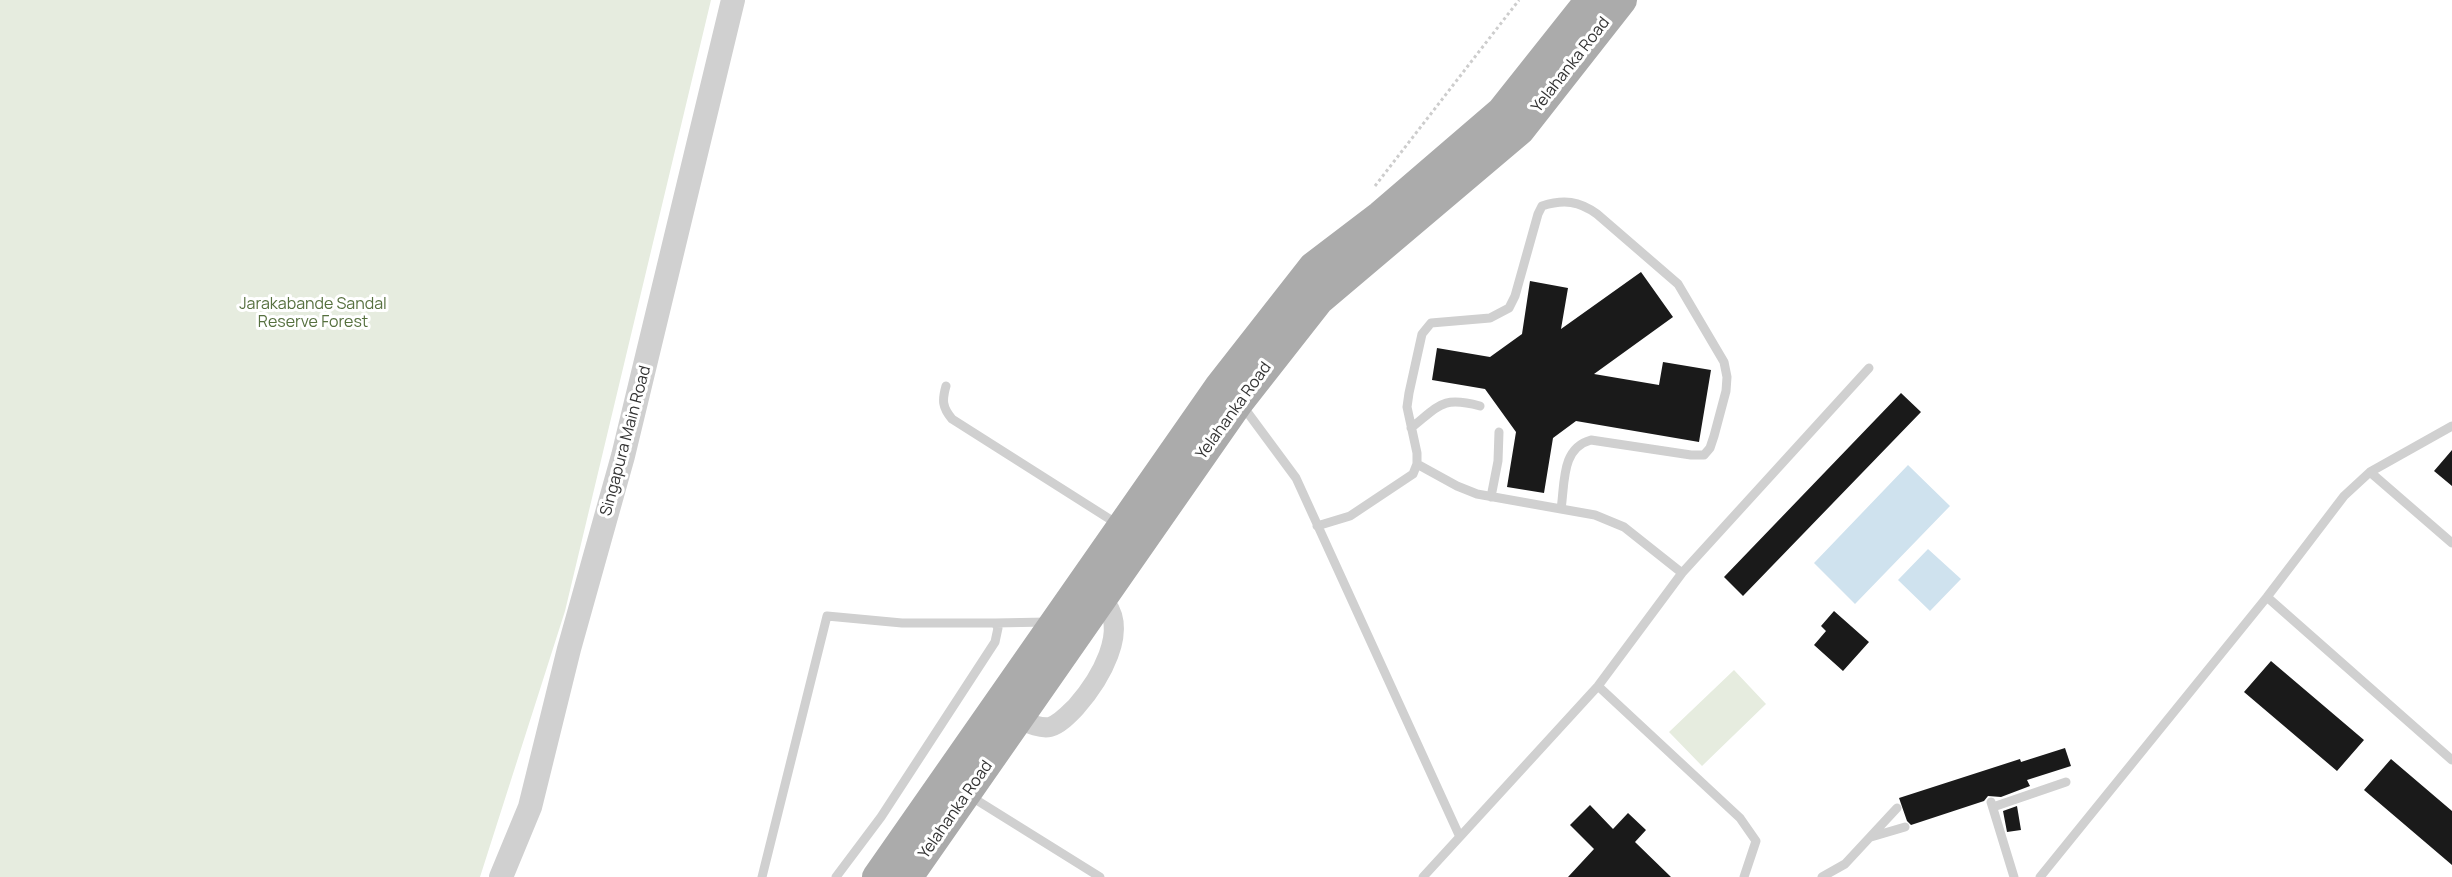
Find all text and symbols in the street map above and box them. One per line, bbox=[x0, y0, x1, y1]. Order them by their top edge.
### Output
street label: Yelahanka Road bbox=[1528, 14, 1614, 116]
park label: Jarakabande Sandal Reserve Forest bbox=[239, 295, 387, 333]
street label: Yelahanka Road bbox=[1192, 359, 1276, 463]
street label: Singapura Main Road bbox=[597, 364, 655, 518]
street label: Yelahanka Road bbox=[915, 757, 997, 863]

